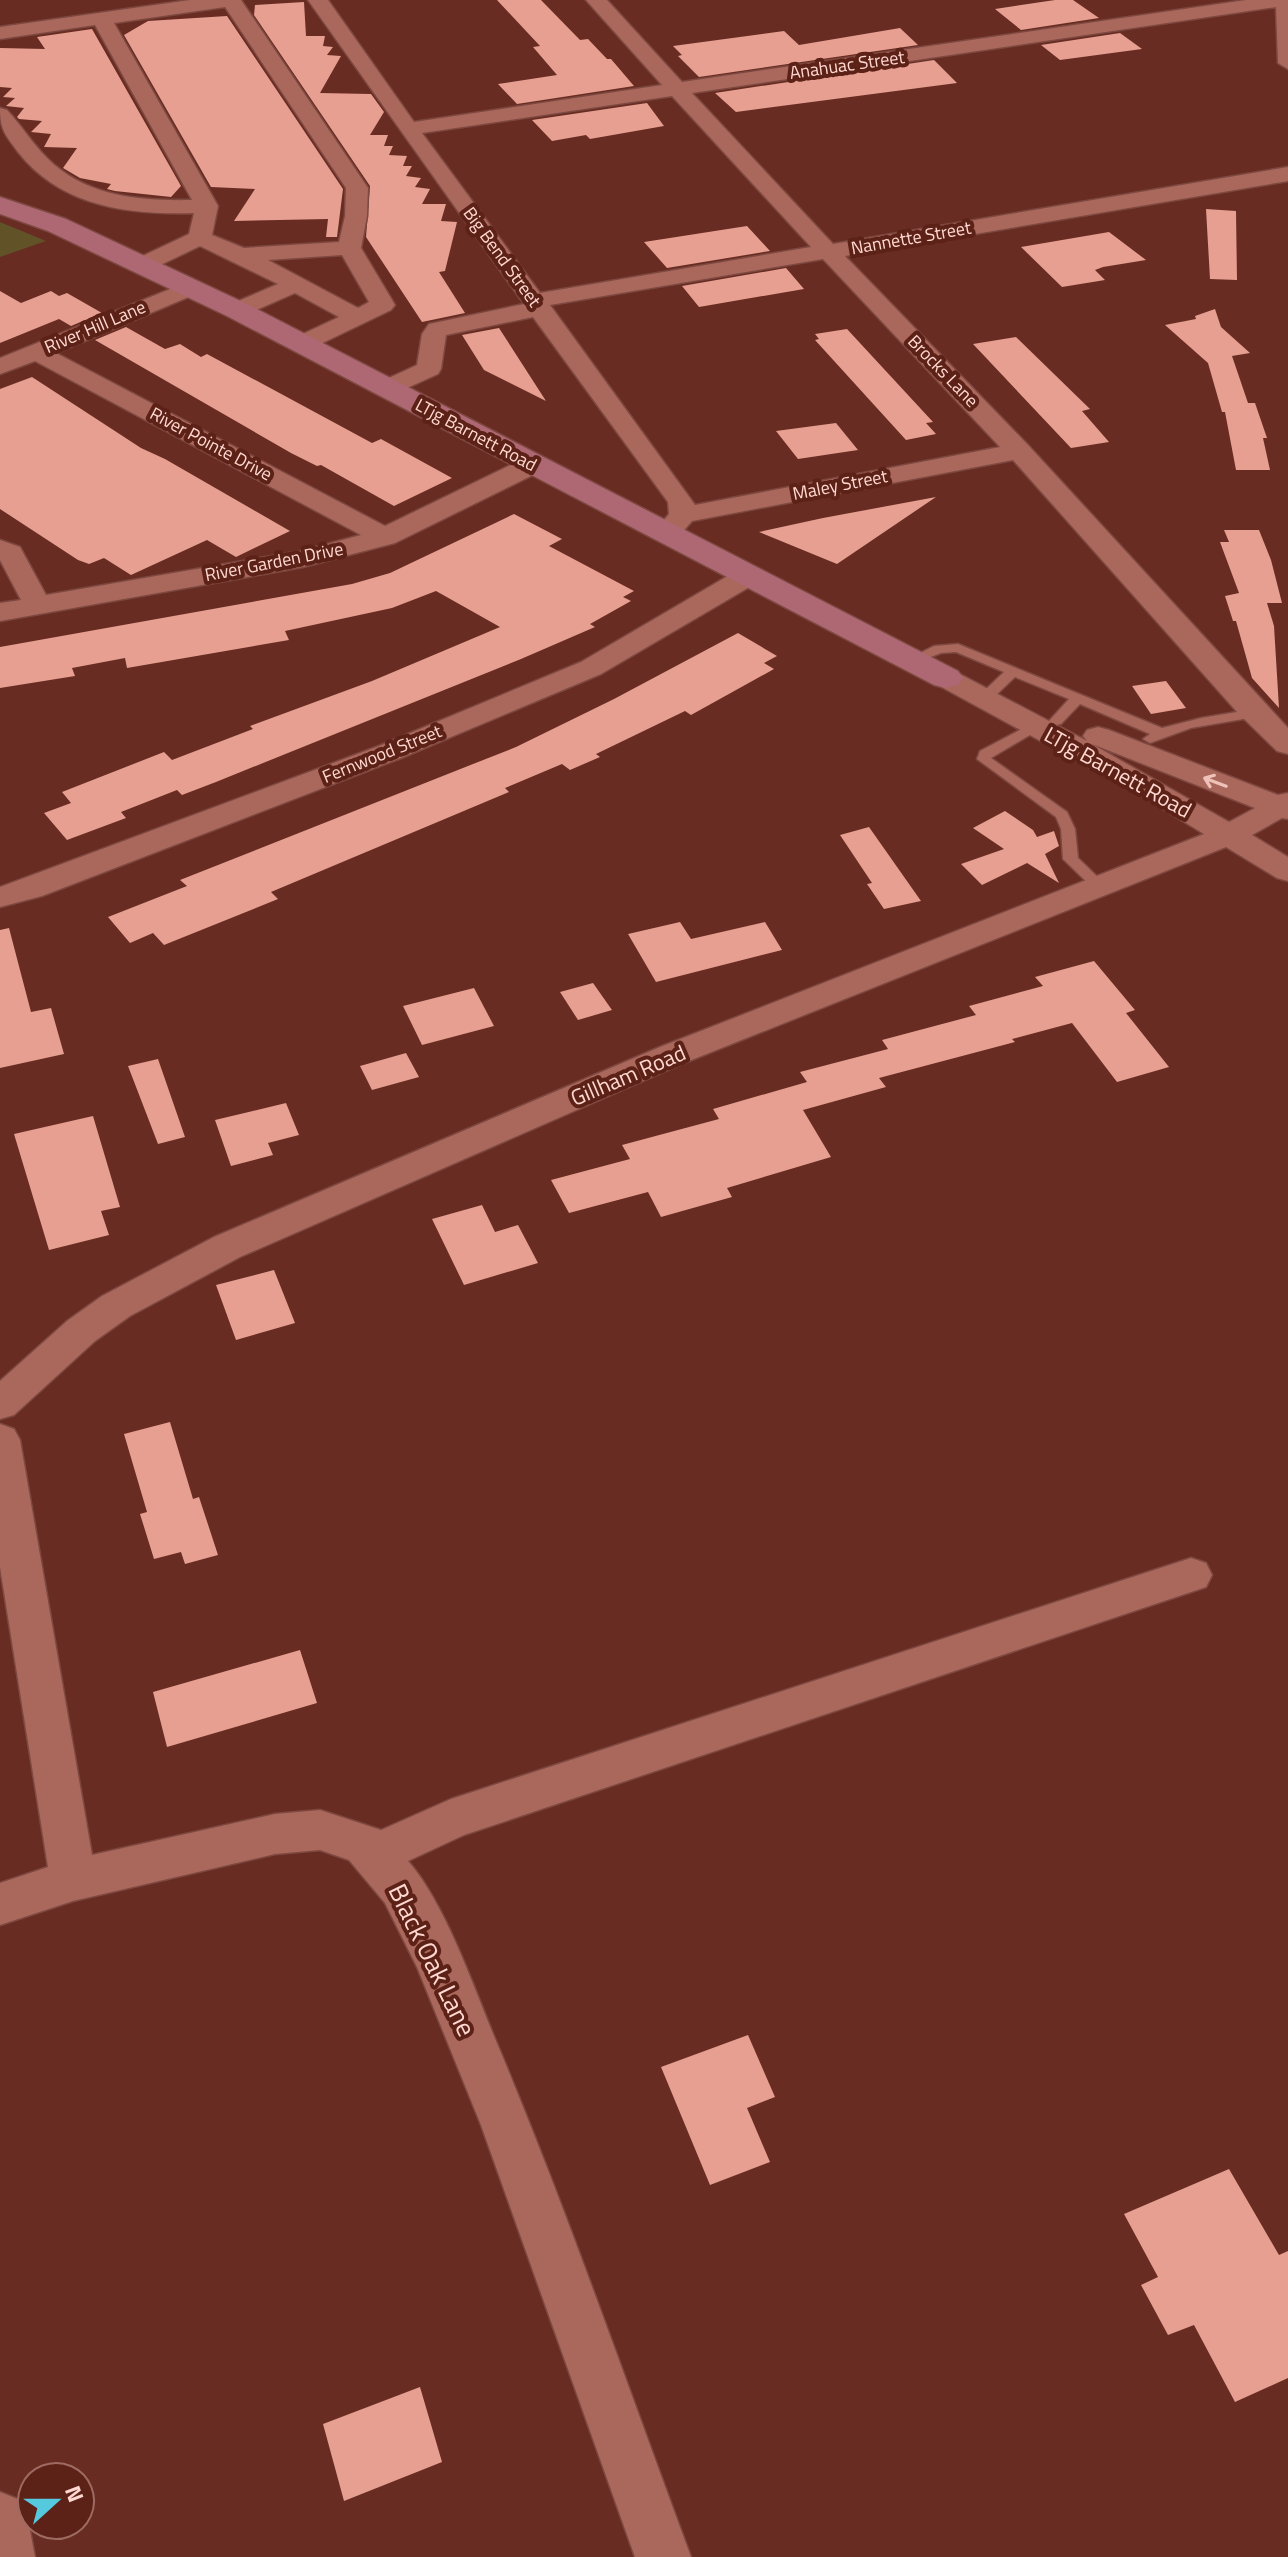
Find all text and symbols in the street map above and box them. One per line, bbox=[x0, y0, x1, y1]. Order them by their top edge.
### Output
street label: Anahuac Street bbox=[788, 43, 907, 86]
street label: Big Bend Street bbox=[457, 201, 548, 313]
street label: Nannette Street bbox=[849, 214, 974, 261]
street label: River Hill Lane bbox=[40, 293, 150, 360]
street label: Brocks Lane bbox=[902, 328, 985, 413]
street label: LTjg Barnett Road bbox=[411, 391, 542, 478]
street label: River Pointe Drive bbox=[145, 400, 277, 487]
street label: Maley Street bbox=[790, 462, 890, 507]
street label: River Garden Drive bbox=[202, 535, 345, 588]
street label: Fernwood Street bbox=[318, 717, 446, 790]
street label: LTjg Barnett Road bbox=[1038, 717, 1198, 827]
one-way arrow bbox=[1204, 774, 1228, 788]
street label: Gillham Road bbox=[565, 1035, 691, 1115]
street label: Black Oak Lane bbox=[379, 1877, 486, 2043]
north arrow bbox=[16, 2461, 96, 2541]
text: N bbox=[56, 2481, 93, 2507]

